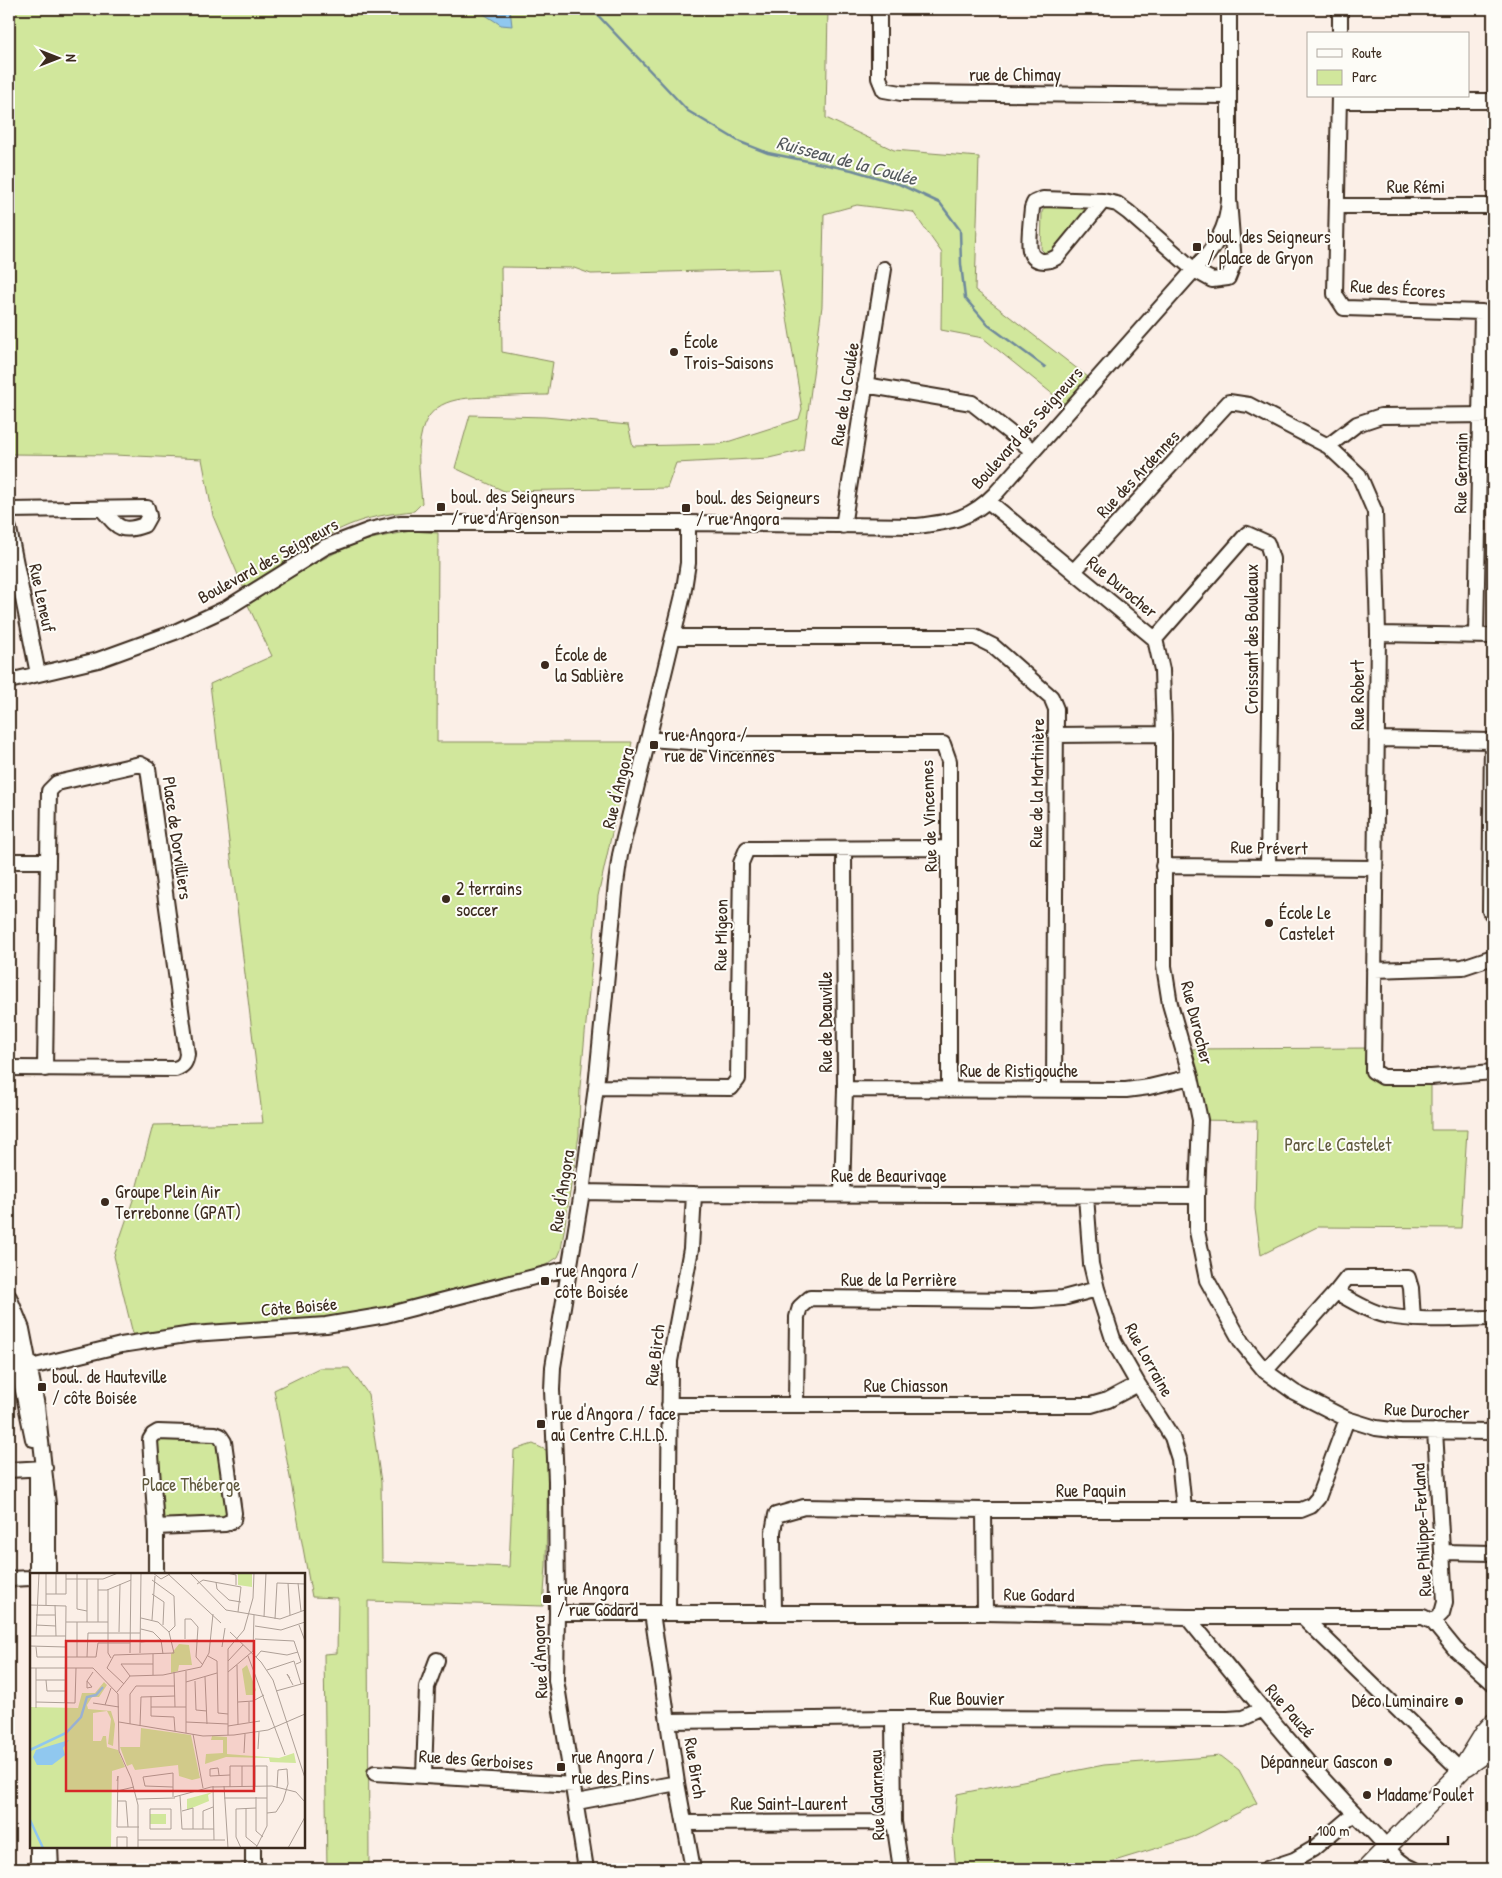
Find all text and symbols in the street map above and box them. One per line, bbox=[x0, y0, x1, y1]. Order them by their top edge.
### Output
north arrow bbox=[32, 32, 82, 82]
legend bbox=[1307, 32, 1470, 98]
text: Route bbox=[1352, 42, 1382, 63]
text: N bbox=[62, 54, 81, 62]
street label: rue de Chimay bbox=[969, 62, 1061, 87]
text: Parc bbox=[1352, 66, 1377, 87]
water label: Ruisseau de la Coulée bbox=[774, 129, 921, 192]
street label: Rue Rémi bbox=[1387, 174, 1445, 199]
place label: boul. des Seigneurs / place de Gryon bbox=[1207, 224, 1331, 270]
marker: boul. des Seigneurs / place de Gryon bbox=[1191, 241, 1203, 253]
street label: Rue des Écores bbox=[1350, 273, 1446, 304]
place label: École Trois-Saisons bbox=[684, 329, 774, 375]
street label: Rue de la Coulée bbox=[824, 340, 865, 447]
marker: École Trois-Saisons bbox=[668, 346, 680, 358]
street label: Boulevard des Seigneurs bbox=[965, 361, 1088, 494]
street label: Rue des Ardennes bbox=[1090, 424, 1185, 523]
street label: Rue Germain bbox=[1447, 432, 1474, 514]
place label: boul. des Seigneurs / rue d'Argenson bbox=[451, 484, 575, 530]
place label: boul. des Seigneurs / rue Angora bbox=[696, 485, 820, 531]
marker: boul. des Seigneurs / rue d'Argenson bbox=[435, 501, 447, 513]
marker: boul. des Seigneurs / rue Angora bbox=[680, 502, 692, 514]
street label: Boulevard des Seigneurs bbox=[193, 512, 343, 610]
street label: Rue Durocher bbox=[1082, 550, 1163, 624]
street label: Rue Leneuf bbox=[23, 561, 62, 635]
street label: Croissant des Bouleaux bbox=[1239, 564, 1264, 714]
place label: École de la Sablière bbox=[555, 642, 624, 688]
marker: École de la Sablière bbox=[539, 659, 551, 671]
street label: Rue Robert bbox=[1345, 659, 1370, 730]
street label: Rue de la Martinière bbox=[1023, 718, 1050, 848]
place label: rue Angora / rue de Vincennes bbox=[664, 722, 775, 768]
marker: rue Angora / rue de Vincennes bbox=[648, 739, 660, 751]
street label: Rue d'Angora bbox=[595, 745, 640, 831]
street label: Rue de Vincennes bbox=[914, 760, 943, 872]
street label: Place de Dorvilliers bbox=[156, 775, 199, 901]
street label: Rue Prévert bbox=[1230, 834, 1308, 861]
place label: 2 terrains soccer bbox=[456, 876, 522, 922]
marker: 2 terrains soccer bbox=[440, 893, 452, 905]
street label: Rue Migeon bbox=[707, 899, 734, 971]
place label: École Le Castelet bbox=[1279, 900, 1335, 946]
marker: École Le Castelet bbox=[1263, 917, 1275, 929]
street label: Rue de Deauville bbox=[813, 971, 838, 1073]
street label: Rue Durocher bbox=[1175, 978, 1220, 1067]
street label: Rue de Ristigouche bbox=[960, 1058, 1078, 1083]
park label: Parc Le Castelet bbox=[1284, 1132, 1392, 1157]
street label: Rue d'Angora bbox=[543, 1148, 580, 1234]
street label: Rue de Beaurivage bbox=[831, 1163, 947, 1188]
place label: Groupe Plein Air Terrebonne (GPAT) bbox=[115, 1179, 241, 1225]
marker: Groupe Plein Air Terrebonne (GPAT) bbox=[99, 1196, 111, 1208]
place label: rue Angora / côte Boisée bbox=[555, 1258, 639, 1304]
street label: Rue de la Perrière bbox=[841, 1267, 957, 1292]
marker: rue Angora / côte Boisée bbox=[539, 1275, 551, 1287]
street label: Côte Boisée bbox=[260, 1291, 338, 1322]
street label: Rue Lorraine bbox=[1119, 1318, 1180, 1401]
street label: Rue Birch bbox=[638, 1323, 671, 1387]
place label: boul. de Hauteville / côte Boisée bbox=[52, 1364, 167, 1410]
street label: Rue Chiasson bbox=[864, 1373, 948, 1398]
marker: boul. de Hauteville / côte Boisée bbox=[36, 1381, 48, 1393]
street label: Rue Durocher bbox=[1384, 1396, 1470, 1425]
place label: rue d'Angora / face au Centre C.H.L.D. bbox=[551, 1401, 676, 1447]
marker: rue d'Angora / face au Centre C.H.L.D. bbox=[535, 1418, 547, 1430]
street label: Rue Philippe-Ferland bbox=[1406, 1463, 1437, 1597]
park label: Place Théberge bbox=[142, 1472, 240, 1497]
street label: Rue Paquin bbox=[1056, 1478, 1126, 1503]
inset map bbox=[30, 1573, 305, 1848]
place label: rue Angora / rue Godard bbox=[557, 1576, 638, 1622]
street label: Rue Godard bbox=[1003, 1581, 1075, 1608]
marker: rue Angora / rue Godard bbox=[541, 1593, 553, 1605]
street label: Rue d'Angora bbox=[526, 1615, 553, 1699]
street label: Rue Pauzé bbox=[1260, 1678, 1321, 1743]
street label: Rue Bouvier bbox=[929, 1686, 1005, 1711]
place label: Déco Luminaire bbox=[1351, 1688, 1449, 1713]
marker: Déco Luminaire bbox=[1453, 1695, 1465, 1707]
street label: Rue Birch bbox=[678, 1736, 713, 1801]
street label: Rue des Gerboises bbox=[418, 1743, 534, 1776]
place label: rue Angora / rue des Pins bbox=[571, 1744, 655, 1790]
street label: Rue Galarneau bbox=[862, 1749, 891, 1841]
place label: Dépanneur Gascon bbox=[1261, 1749, 1378, 1774]
marker: Dépanneur Gascon bbox=[1382, 1756, 1394, 1768]
marker: rue Angora / rue des Pins bbox=[555, 1761, 567, 1773]
place label: Madame Poulet bbox=[1377, 1782, 1474, 1807]
marker: Madame Poulet bbox=[1361, 1789, 1373, 1801]
street label: Rue Saint-Laurent bbox=[731, 1791, 848, 1816]
scale bar bbox=[1310, 1813, 1447, 1845]
text: 100 m bbox=[1317, 1820, 1350, 1841]

